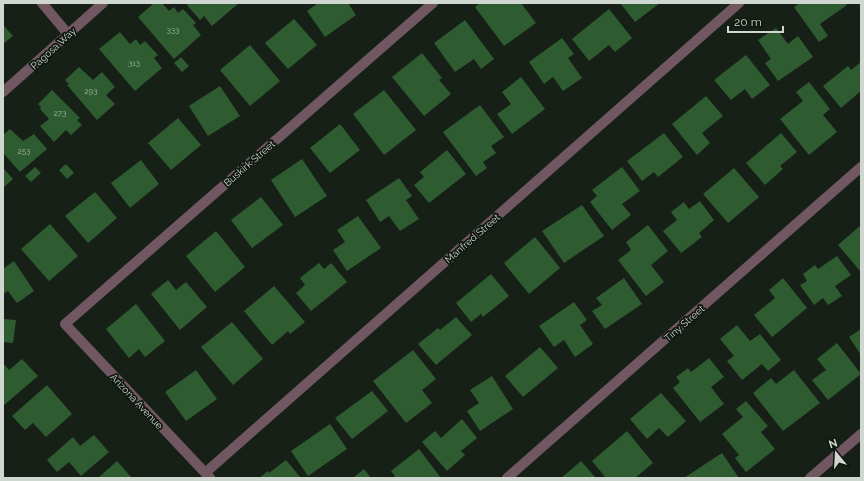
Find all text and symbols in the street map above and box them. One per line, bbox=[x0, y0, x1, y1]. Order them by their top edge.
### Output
scale bar bbox=[728, 8, 783, 34]
text: 20 m bbox=[734, 15, 762, 29]
street label: Pagosa Way bbox=[29, 25, 79, 71]
house number: 333 bbox=[167, 25, 179, 35]
house number: 313 bbox=[128, 58, 140, 68]
house number: 293 bbox=[84, 86, 98, 96]
house number: 273 bbox=[54, 108, 66, 118]
street label: Buskirk Street bbox=[222, 138, 278, 189]
house number: 253 bbox=[18, 146, 30, 156]
street label: Manfred Street bbox=[443, 211, 502, 265]
street label: Tiny Street bbox=[662, 303, 707, 344]
street label: Arizona Avenue bbox=[108, 371, 165, 431]
north arrow bbox=[816, 433, 856, 473]
text: N bbox=[827, 436, 839, 451]

